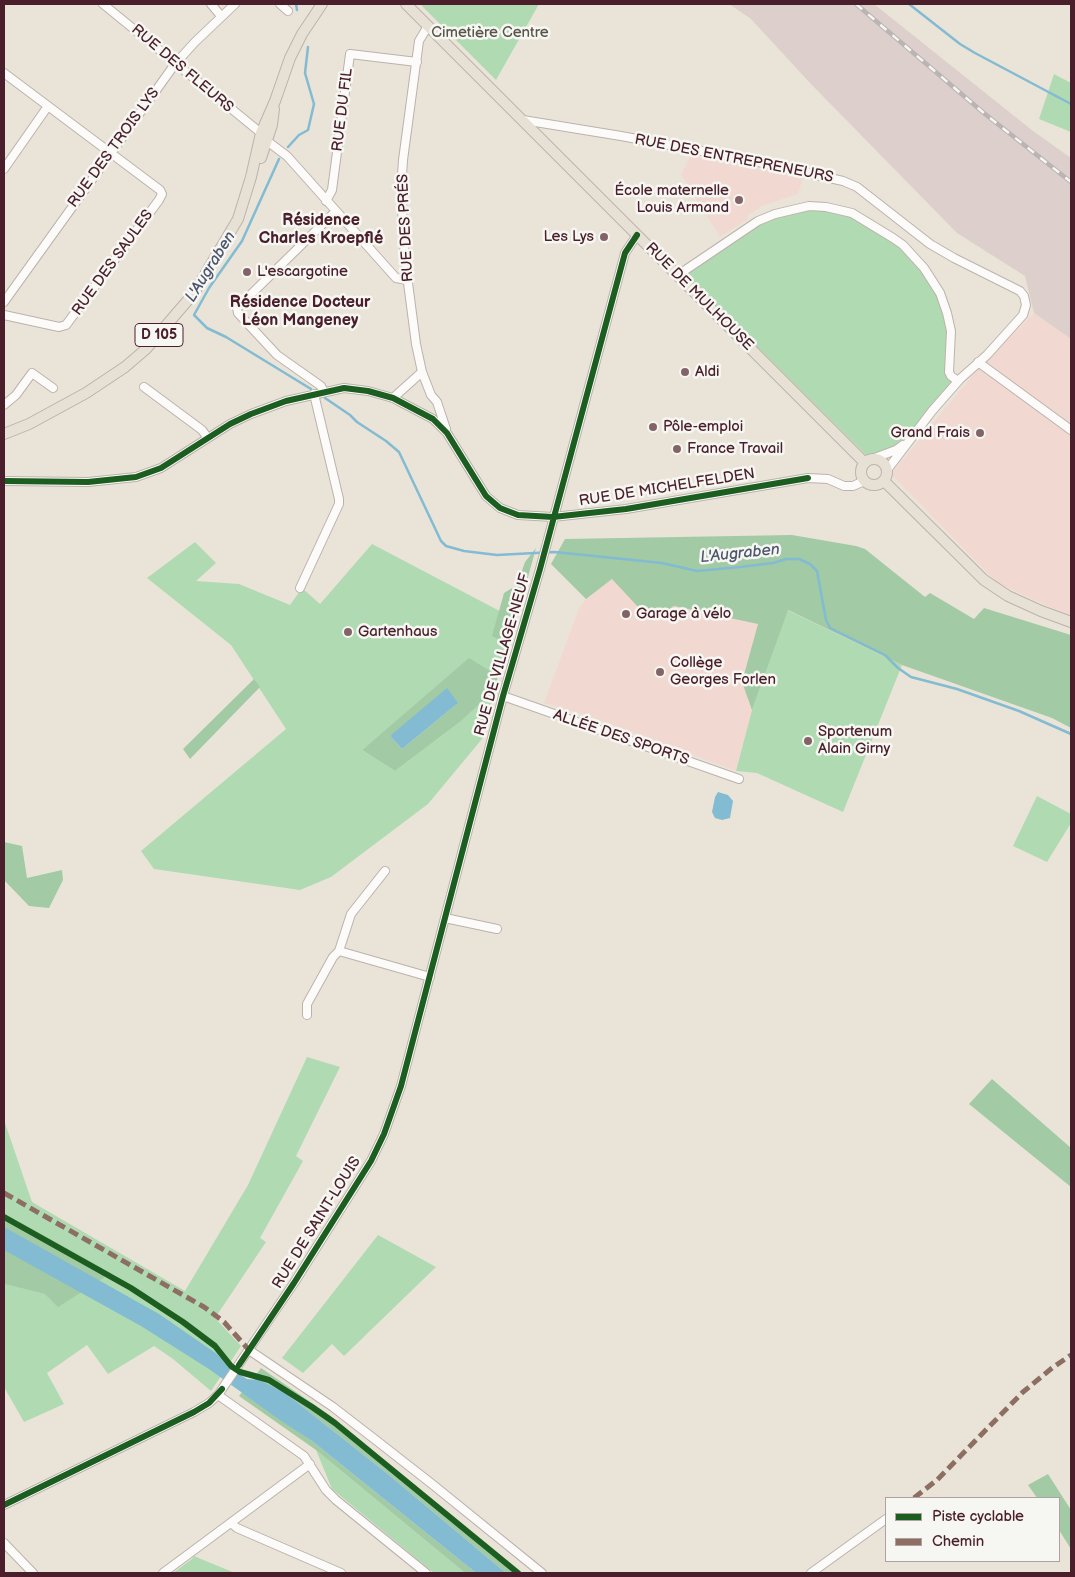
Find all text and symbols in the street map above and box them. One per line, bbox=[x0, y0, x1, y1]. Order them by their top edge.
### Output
street label: RUE DES FLEURS bbox=[127, 21, 237, 117]
park label: Cimetière Centre bbox=[431, 24, 549, 42]
street label: RUE DU FIL bbox=[329, 67, 357, 153]
street label: RUE DES TROIS LYS bbox=[65, 85, 163, 211]
street label: RUE DES ENTREPRENEURS bbox=[633, 131, 835, 187]
street label: RUE DES PRÉS bbox=[394, 173, 418, 283]
place label: École maternelle Louis Armand bbox=[615, 182, 729, 217]
marker: École maternelle Louis Armand bbox=[733, 194, 745, 206]
street label: RUE DES SAULES bbox=[69, 207, 157, 319]
district label: Résidence Charles Kroepflé bbox=[259, 211, 383, 249]
water label: L'Augraben bbox=[182, 228, 240, 306]
place label: Les Lys bbox=[543, 228, 594, 246]
marker: Les Lys bbox=[598, 231, 610, 243]
street label: RUE DE MULHOUSE bbox=[641, 239, 757, 355]
place label: L'escargotine bbox=[257, 263, 348, 281]
marker: L'escargotine bbox=[241, 266, 253, 278]
district label: Résidence Docteur Léon Mangeney bbox=[230, 293, 370, 331]
road number: D 105 bbox=[135, 324, 183, 346]
place label: Aldi bbox=[695, 363, 720, 381]
marker: Aldi bbox=[679, 366, 691, 378]
place label: Pôle-emploi bbox=[663, 418, 743, 436]
marker: Pôle-emploi bbox=[647, 421, 659, 433]
place label: Grand Frais bbox=[891, 424, 970, 442]
marker: Grand Frais bbox=[974, 427, 986, 439]
place label: France Travail bbox=[687, 440, 783, 458]
marker: France Travail bbox=[671, 443, 683, 455]
street label: RUE DE MICHELFELDEN bbox=[578, 465, 756, 511]
water label: L'Augraben bbox=[699, 540, 781, 568]
street label: RUE DE VILLAGE-NEUF bbox=[471, 572, 535, 738]
place label: Garage à vélo bbox=[636, 605, 731, 623]
marker: Garage à vélo bbox=[620, 608, 632, 620]
place label: Gartenhaus bbox=[358, 623, 437, 641]
marker: Gartenhaus bbox=[342, 626, 354, 638]
place label: Collège Georges Forlen bbox=[670, 654, 776, 689]
marker: Collège Georges Forlen bbox=[654, 666, 666, 678]
street label: ALLÉE DES SPORTS bbox=[551, 706, 691, 770]
place label: Sportenum Alain Girny bbox=[818, 723, 892, 758]
marker: Sportenum Alain Girny bbox=[802, 735, 814, 747]
street label: RUE DE SAINT-LOUIS bbox=[269, 1154, 365, 1292]
legend bbox=[885, 1497, 1060, 1562]
text: Piste cyclable bbox=[932, 1507, 1024, 1526]
text: Chemin bbox=[932, 1532, 984, 1551]

